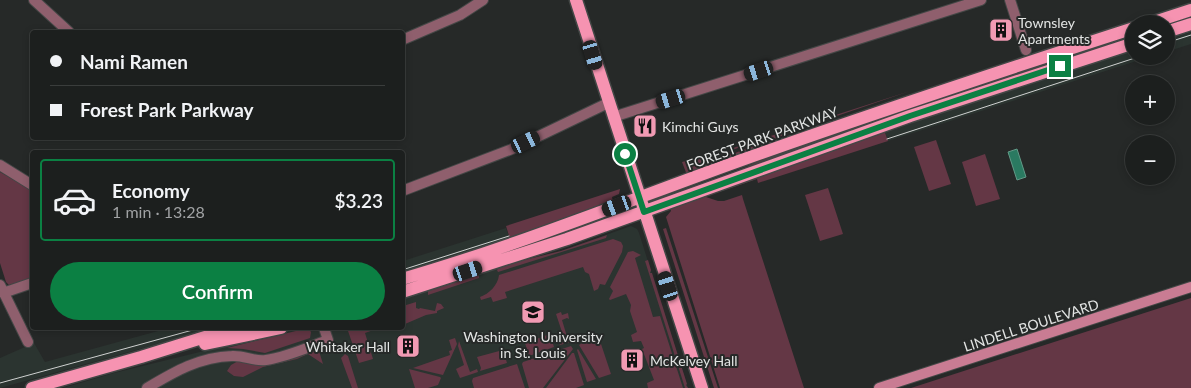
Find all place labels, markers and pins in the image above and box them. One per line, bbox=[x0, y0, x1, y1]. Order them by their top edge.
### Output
place label: Townsley Apartments bbox=[1018, 14, 1090, 47]
building icon: Townsley Apartments bbox=[988, 17, 1014, 43]
restaurant icon: Kimchi Guys bbox=[632, 113, 658, 139]
place label: Kimchi Guys bbox=[662, 118, 739, 135]
school or university icon: Washington University in St. Louis bbox=[520, 299, 546, 325]
place label: Washington University in St. Louis bbox=[463, 328, 604, 361]
building icon: Whitaker Hall bbox=[395, 333, 421, 359]
place label: Whitaker Hall bbox=[306, 338, 390, 355]
building icon: McKelvey Hall bbox=[619, 347, 645, 373]
place label: McKelvey Hall bbox=[650, 352, 738, 369]

